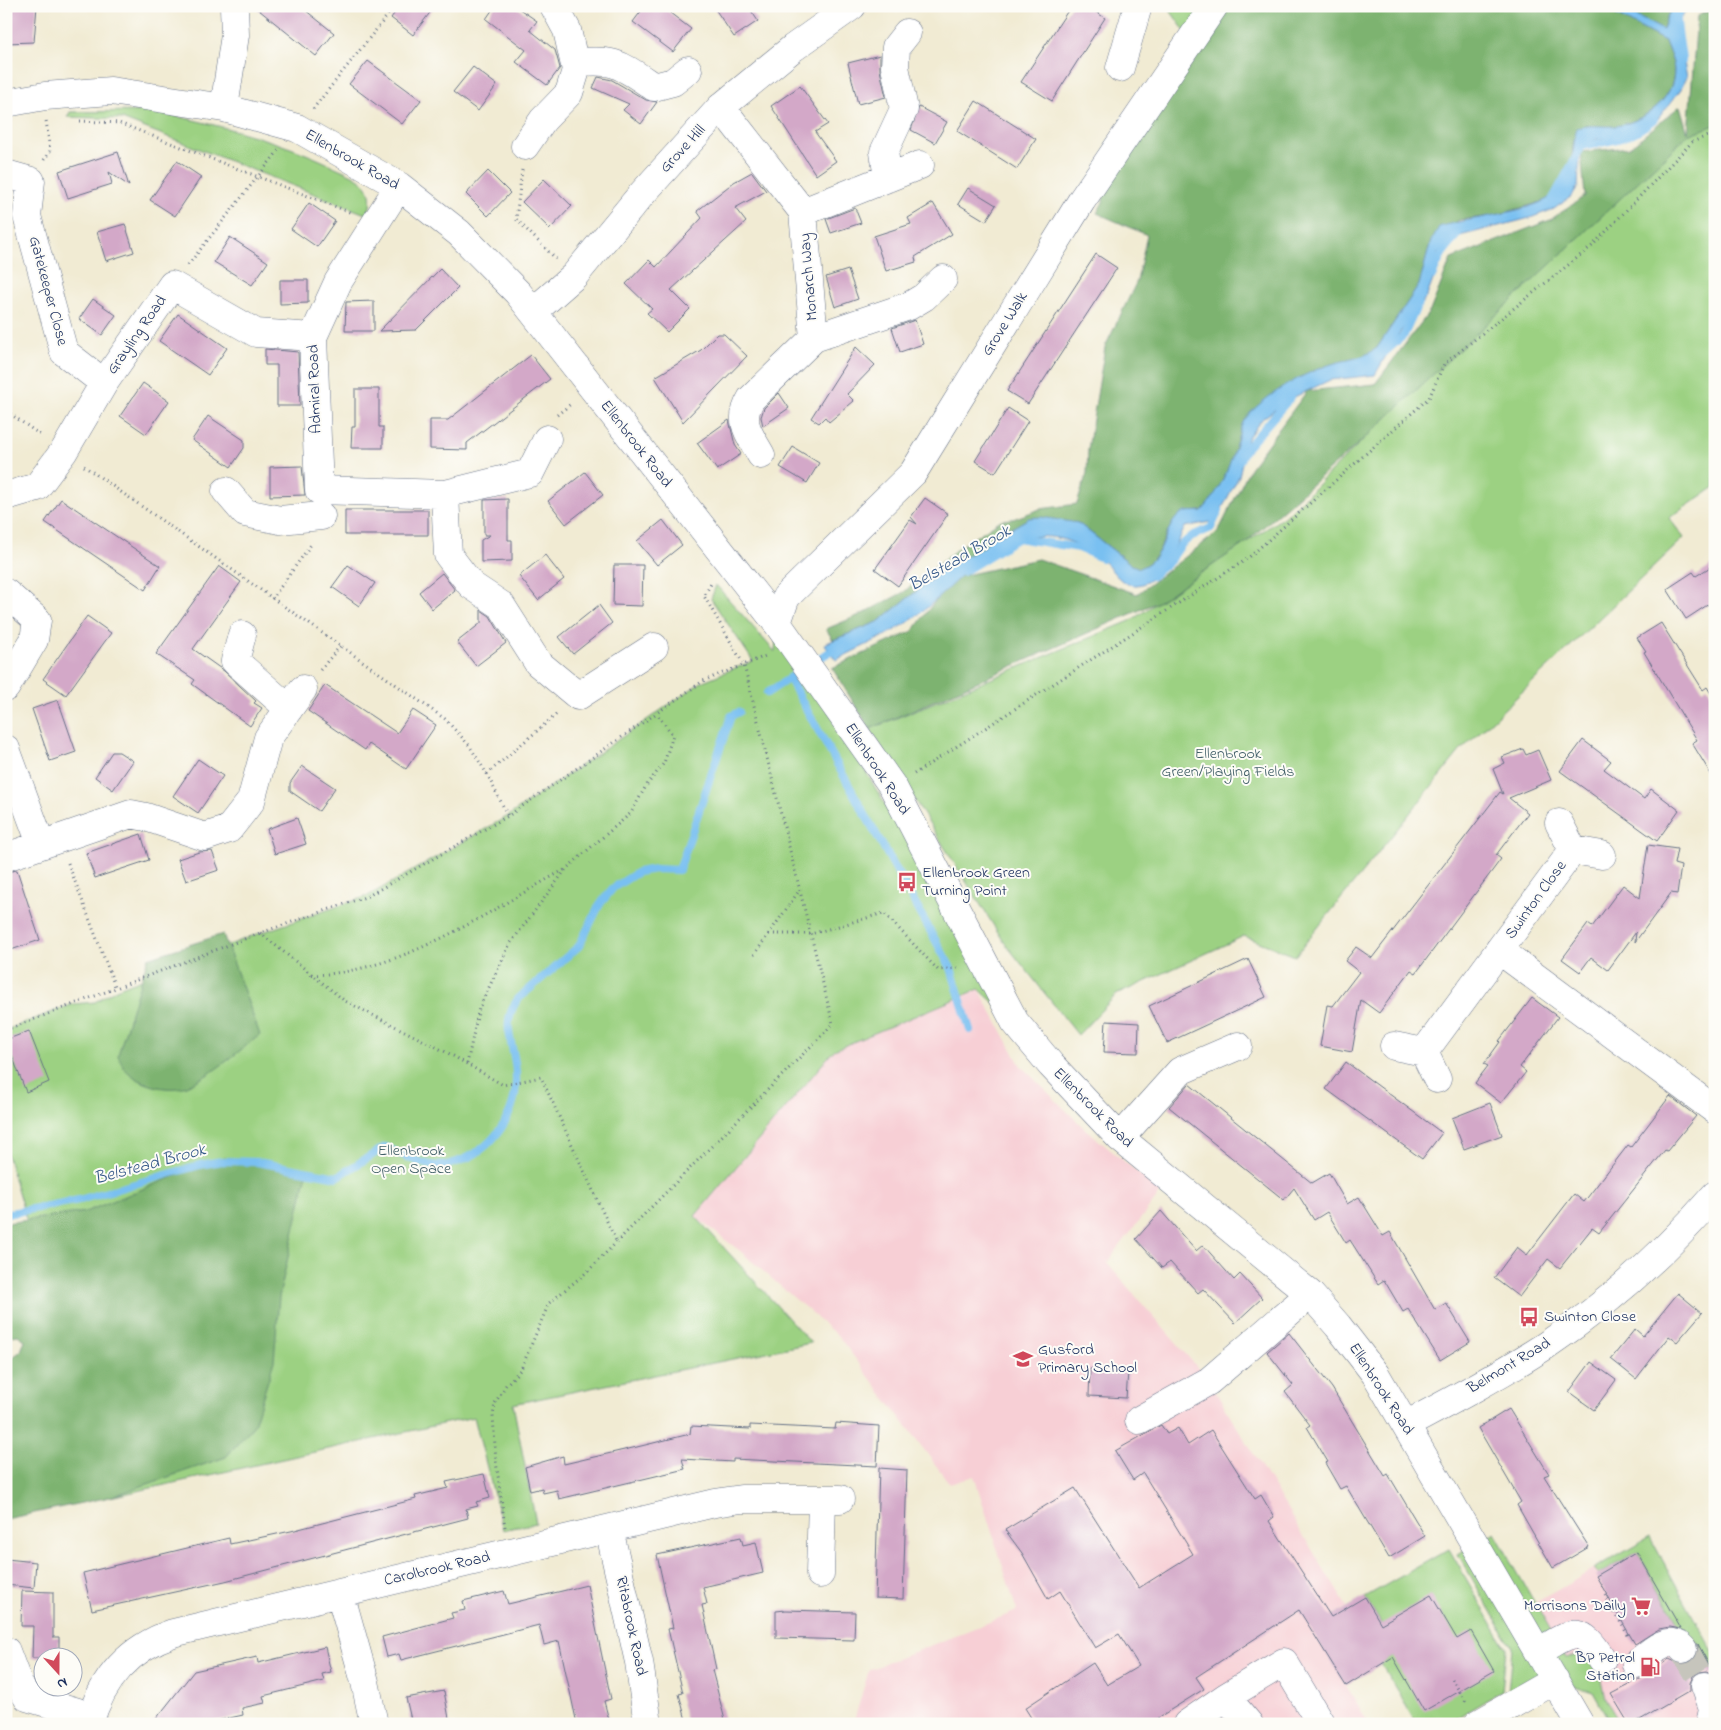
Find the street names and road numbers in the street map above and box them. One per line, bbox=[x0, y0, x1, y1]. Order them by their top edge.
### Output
street label: Grove Hill bbox=[654, 119, 712, 179]
street label: Ellenbrook Road bbox=[300, 123, 404, 197]
street label: Monarch Way bbox=[793, 232, 825, 322]
street label: Gatekeeper Close bbox=[22, 234, 74, 349]
street label: Grove Walk bbox=[976, 286, 1035, 361]
street label: Grayling Road bbox=[101, 290, 173, 380]
street label: Admiral Road bbox=[301, 344, 329, 434]
street label: Ellenbrook Road bbox=[594, 395, 678, 493]
street label: Ellenbrook Road bbox=[838, 718, 916, 820]
street label: Swinton Close bbox=[1499, 855, 1573, 944]
street label: Ellenbrook Road bbox=[1047, 1062, 1139, 1154]
street label: Belmont Road bbox=[1462, 1332, 1555, 1401]
street label: Ellenbrook Road bbox=[1342, 1338, 1420, 1440]
street label: Carolbrook Road bbox=[382, 1545, 492, 1593]
street label: Ritabrook Road bbox=[609, 1574, 653, 1678]

